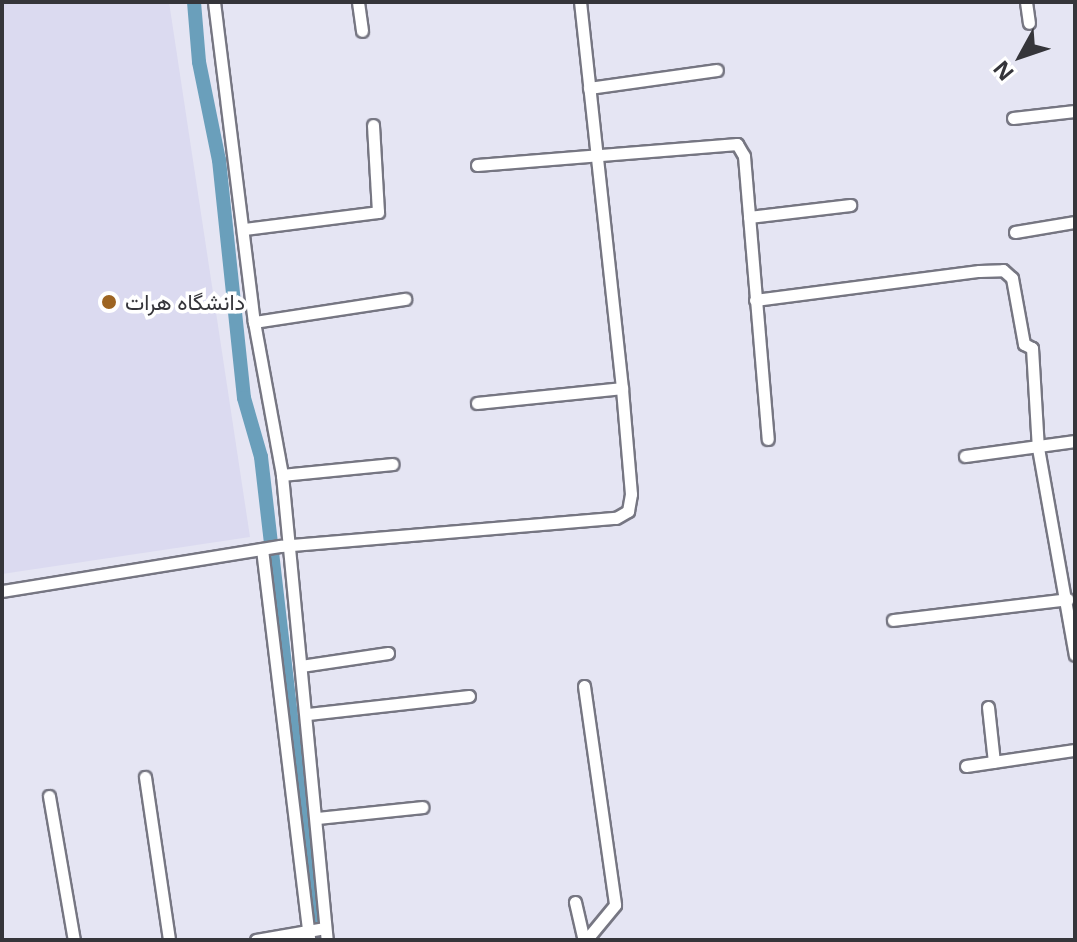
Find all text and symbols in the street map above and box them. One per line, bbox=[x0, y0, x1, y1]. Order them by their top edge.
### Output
north arrow bbox=[981, 16, 1061, 96]
text: N bbox=[985, 55, 1020, 88]
place label: دانشگاه هرات bbox=[125, 289, 245, 315]
marker: دانشگاه هرات bbox=[100, 293, 118, 311]

